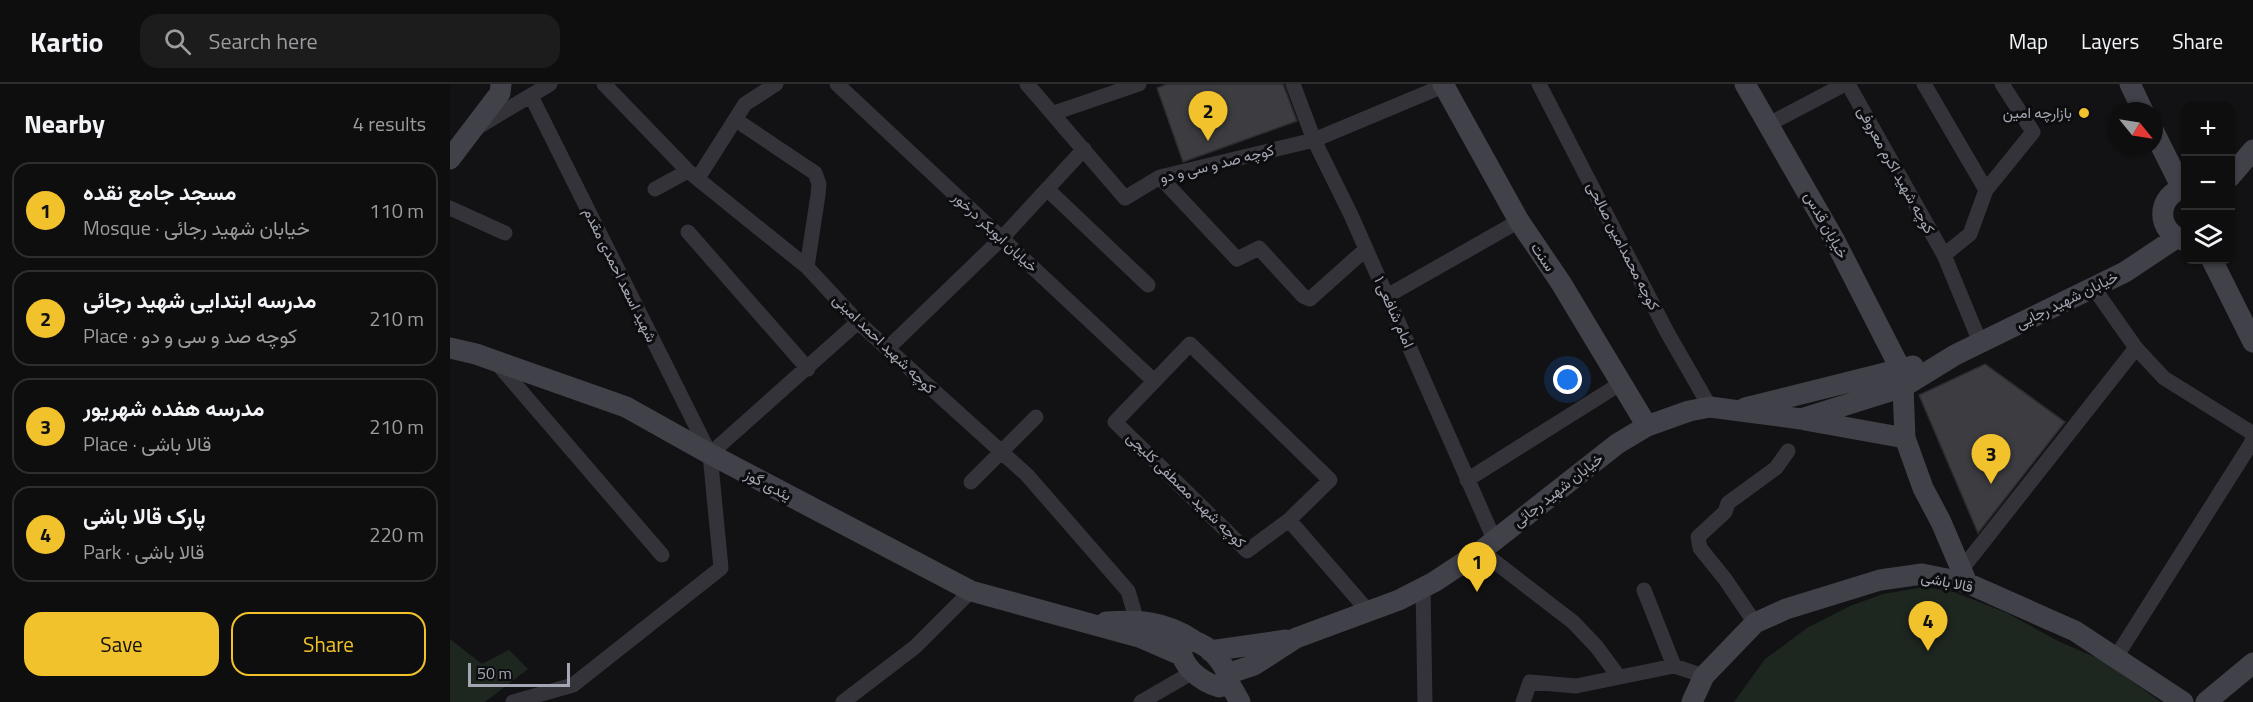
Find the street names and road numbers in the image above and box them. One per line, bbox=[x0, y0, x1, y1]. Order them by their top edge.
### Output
street label: کوچه شهید اکرم معروفی bbox=[1852, 102, 1941, 238]
street label: کوچه صد و سی و دو bbox=[1157, 138, 1277, 189]
street label: کوچه محمدامین صالحی bbox=[1581, 177, 1666, 314]
street label: خیابان ابوبکر درخور bbox=[947, 185, 1043, 278]
street label: خیابان قدس bbox=[1798, 187, 1854, 263]
street label: شهید اسعد احمدی مقدم bbox=[578, 203, 663, 346]
street label: سنت bbox=[1525, 238, 1562, 276]
street label: خیابان شهید رجایی bbox=[2012, 265, 2122, 334]
street label: امام شافعی ۱ bbox=[1368, 272, 1420, 351]
street label: کوچه شهید احمد امینی bbox=[828, 288, 941, 399]
street label: کوچه شهید مصطفی کلیجی bbox=[1121, 426, 1252, 553]
street label: خیابان شهید رجائی bbox=[1507, 447, 1608, 532]
street label: یئدی گوز bbox=[740, 462, 796, 507]
street label: قالا باشی bbox=[1919, 565, 1975, 598]

